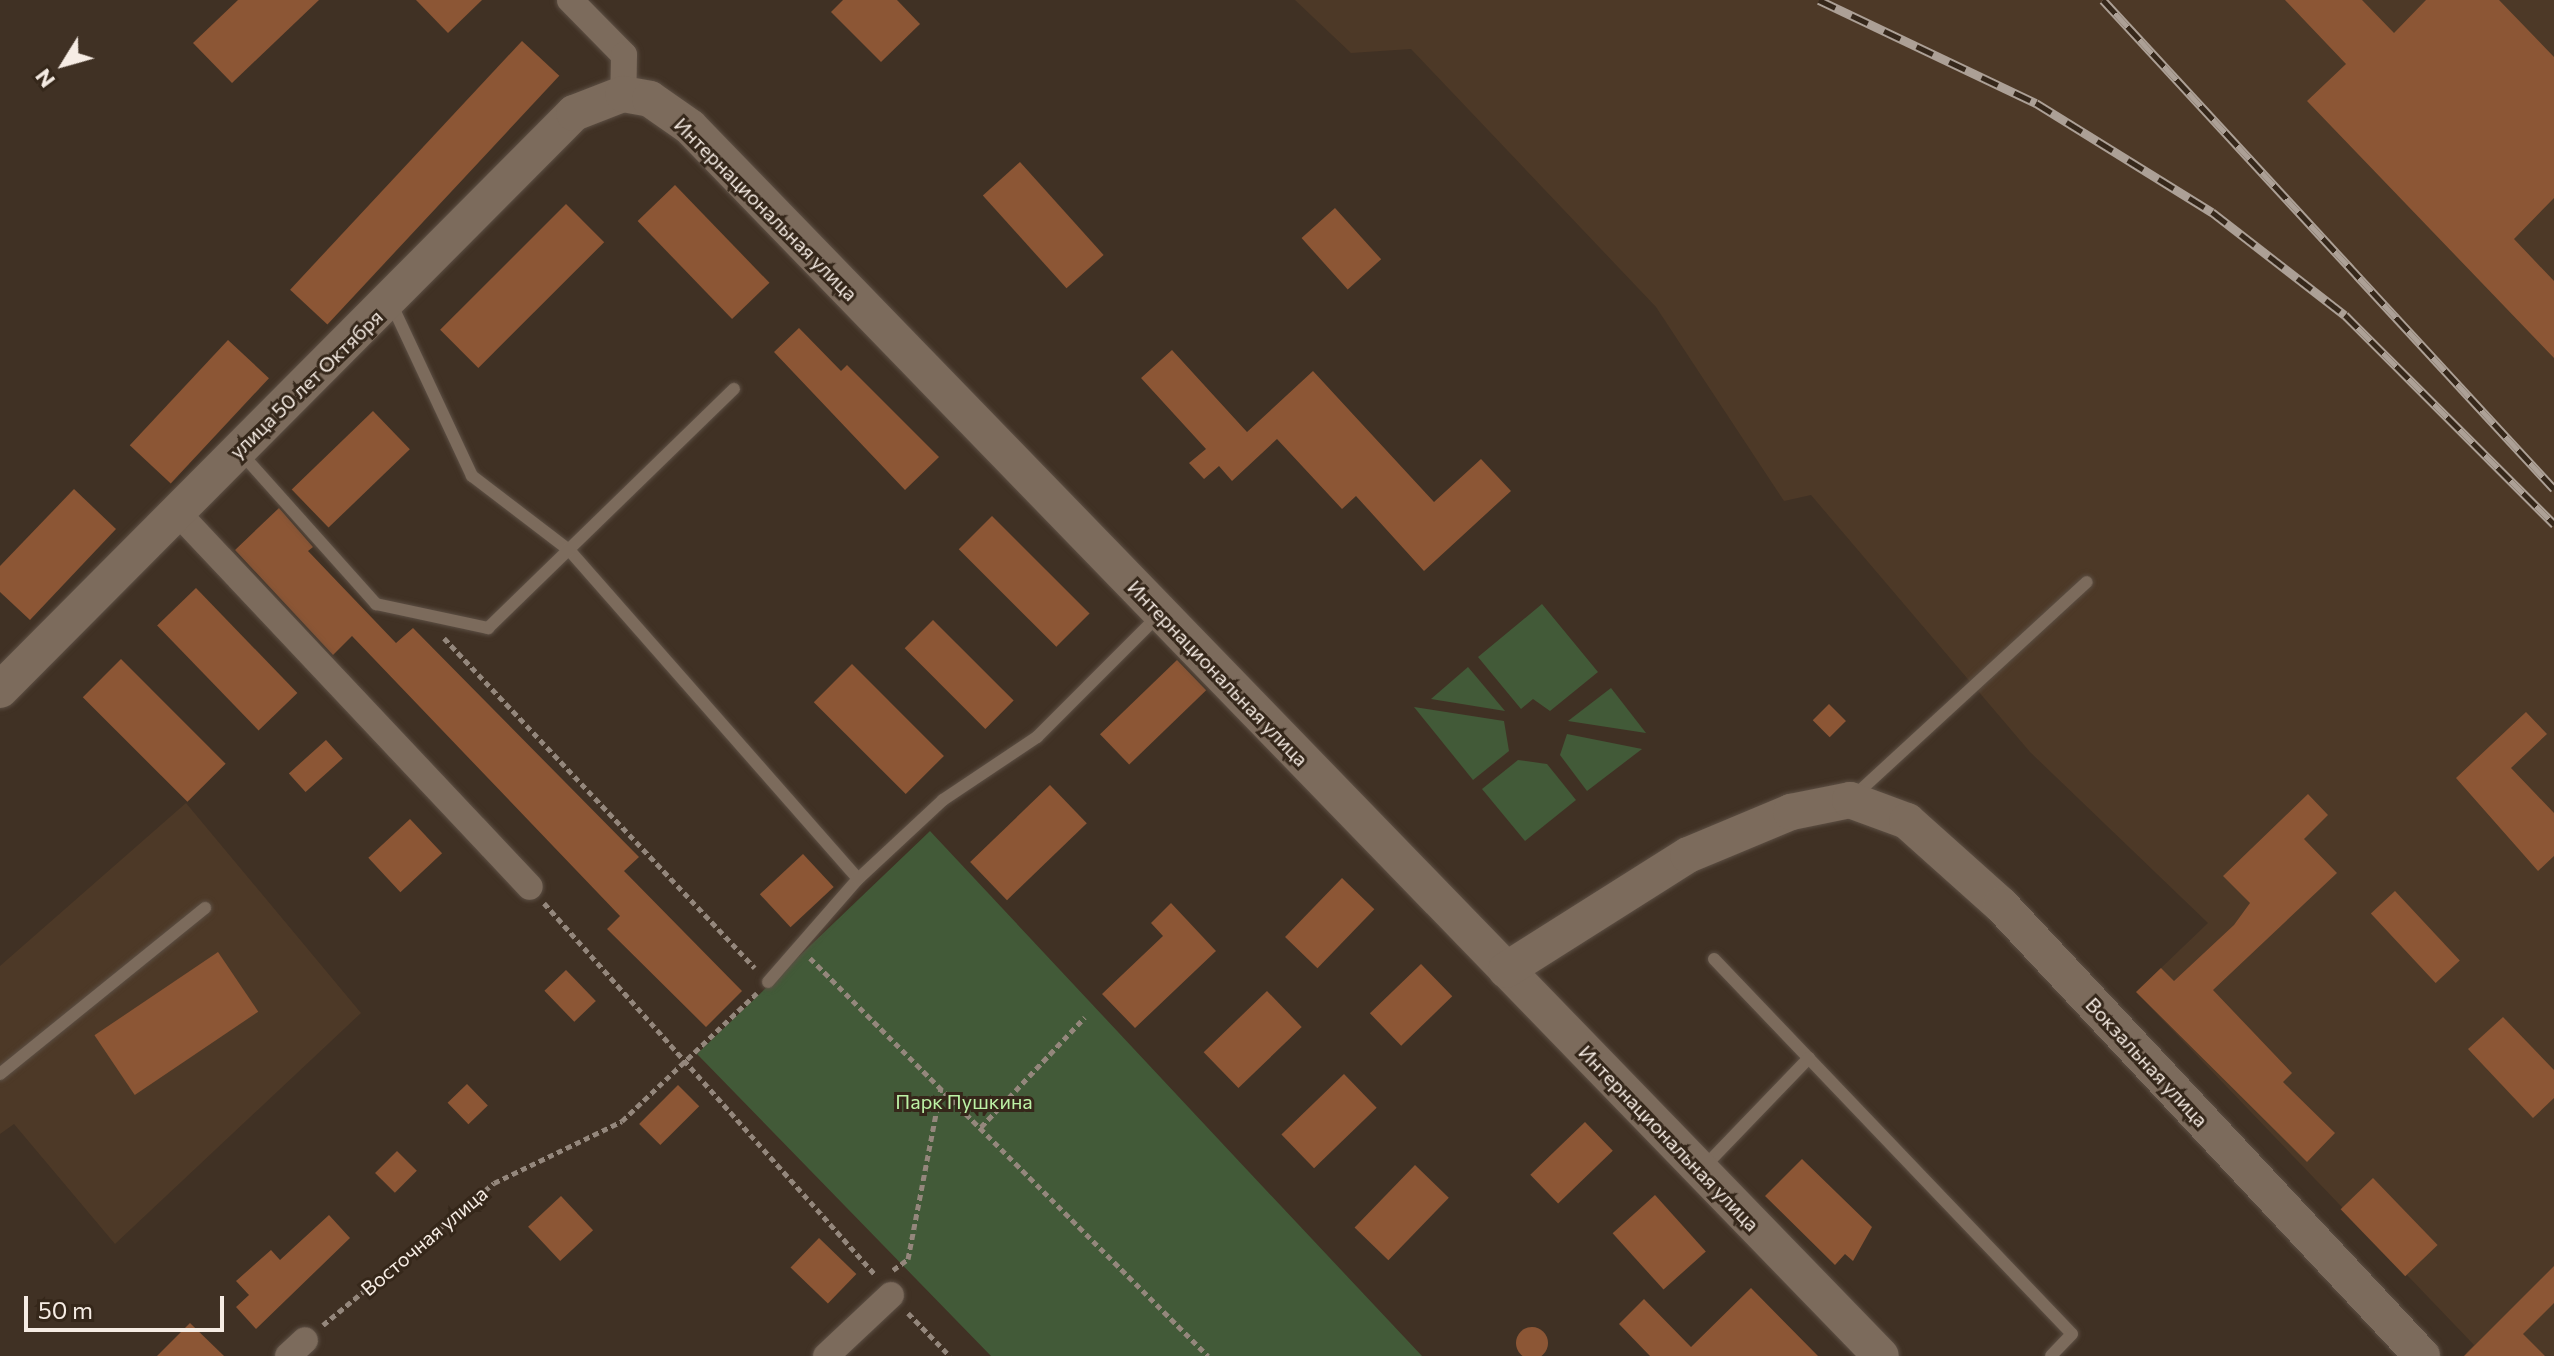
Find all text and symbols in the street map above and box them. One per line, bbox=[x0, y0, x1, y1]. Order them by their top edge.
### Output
north arrow bbox=[24, 24, 104, 104]
text: N bbox=[29, 64, 60, 93]
street label: Интернациональная улица bbox=[669, 112, 863, 306]
street label: улица 50 лет Октября bbox=[224, 305, 388, 463]
street label: Интернациональная улица bbox=[1123, 575, 1313, 771]
street label: Вокзальная улица bbox=[2081, 992, 2213, 1132]
street label: Интернациональная улица bbox=[1574, 1040, 1764, 1236]
park label: Парк Пушкина bbox=[895, 1089, 1033, 1113]
street label: Восточная улица bbox=[356, 1181, 492, 1301]
scale bar bbox=[28, 1280, 228, 1330]
text: 50 m bbox=[38, 1295, 93, 1324]

